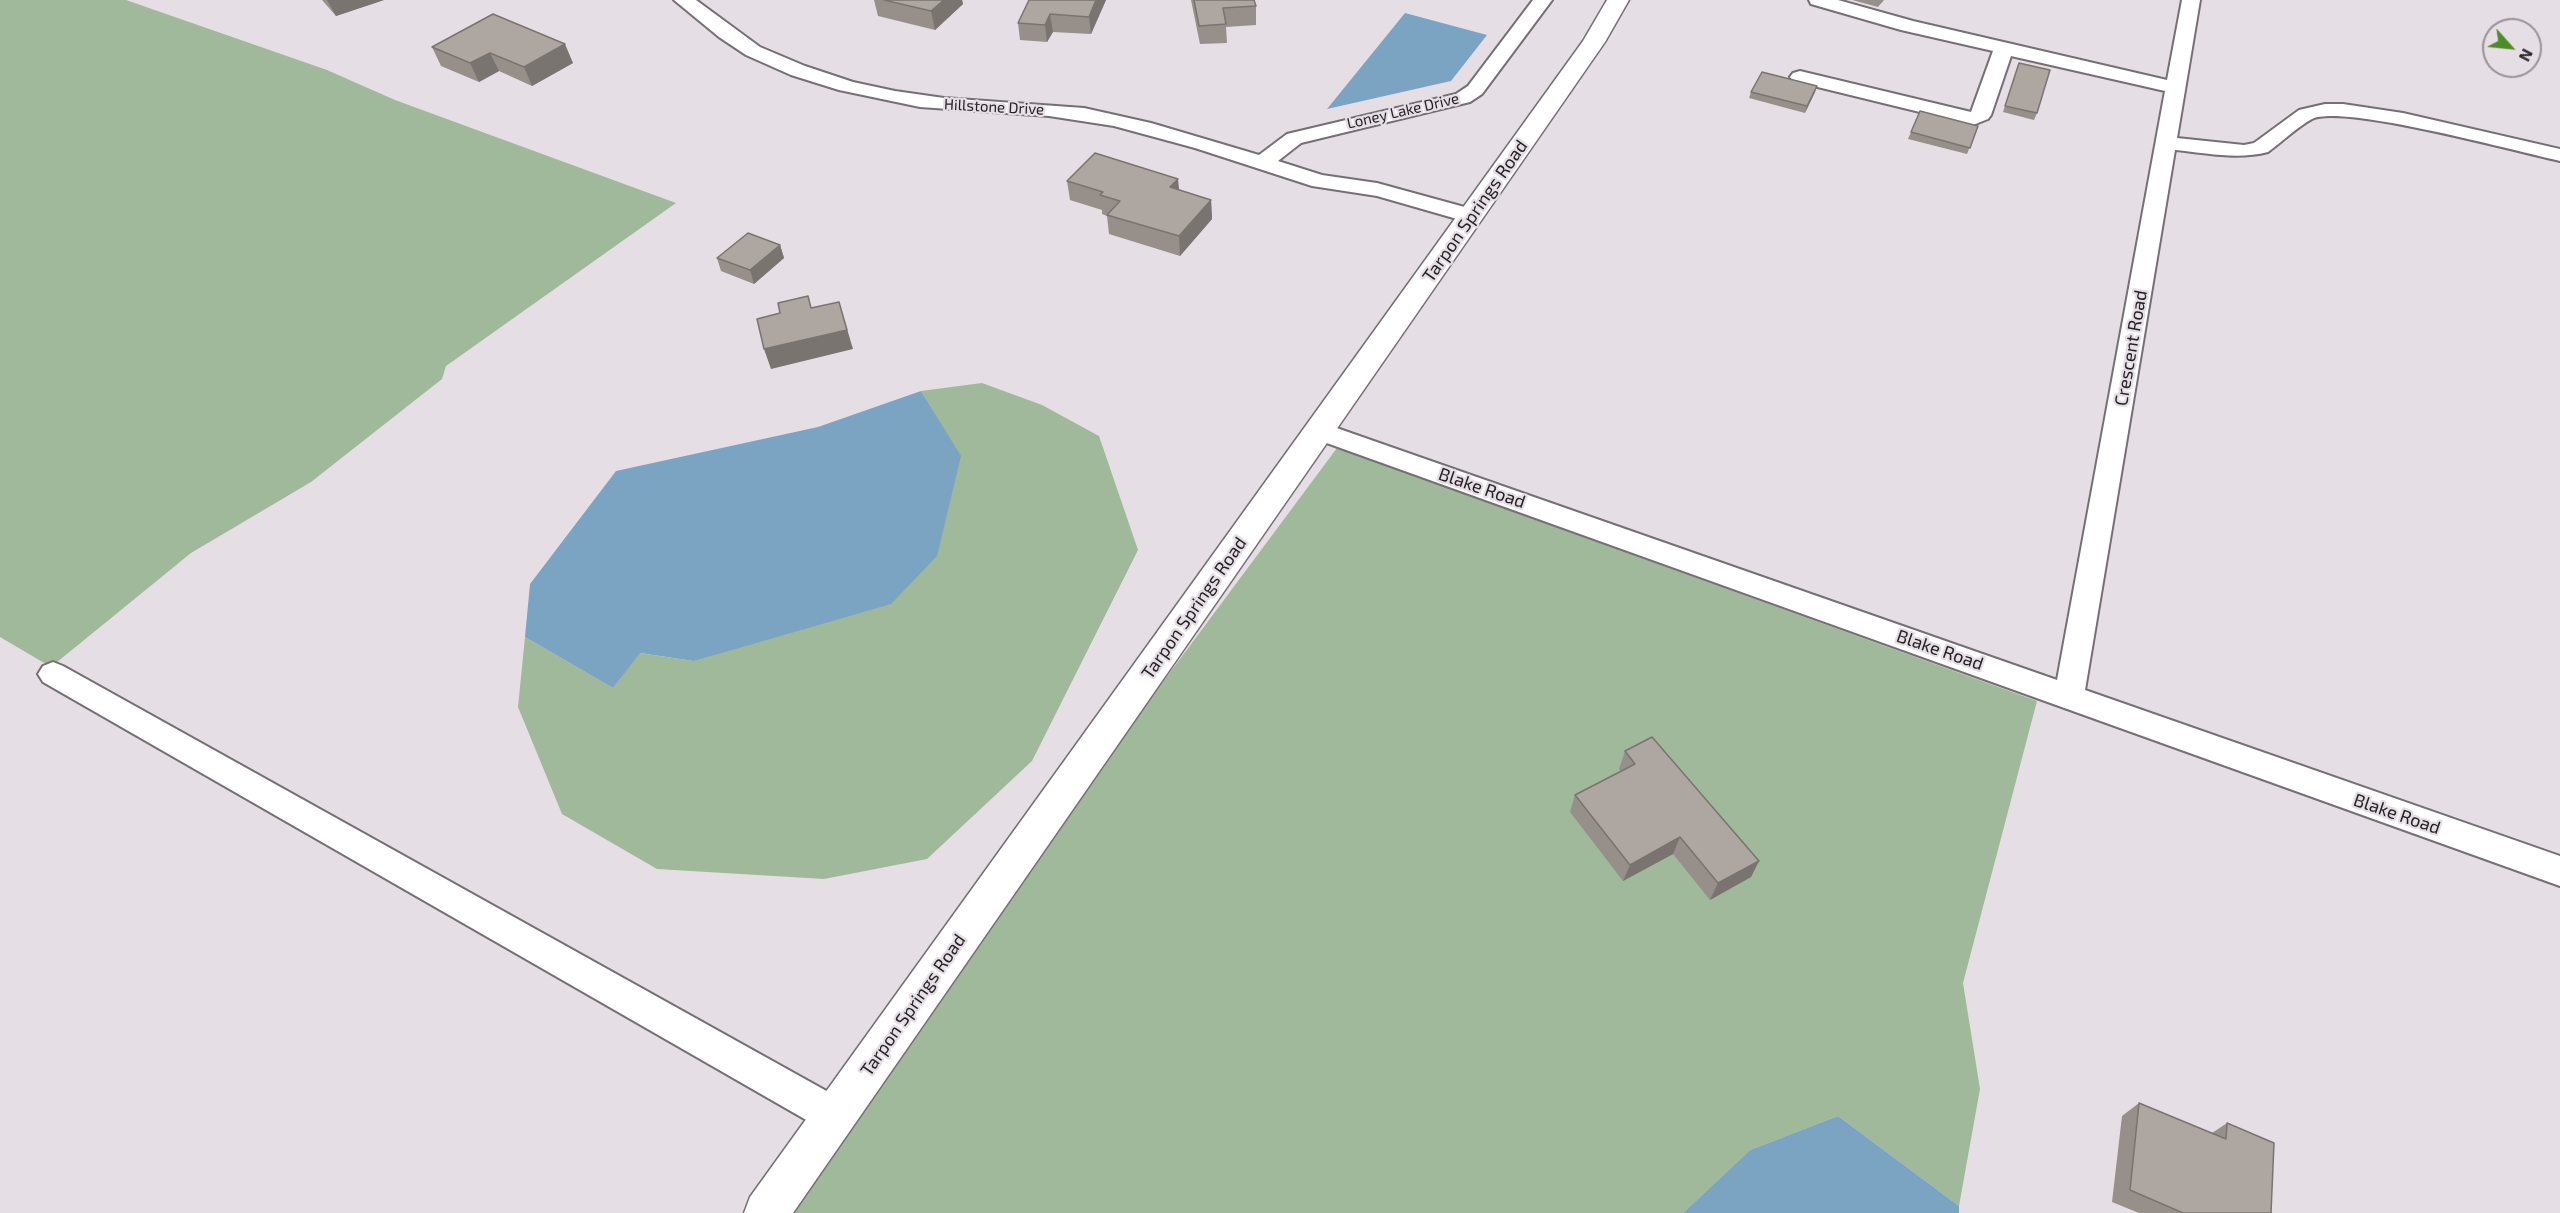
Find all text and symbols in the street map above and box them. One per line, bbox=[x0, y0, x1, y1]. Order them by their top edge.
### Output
north arrow bbox=[2482, 18, 2542, 78]
text: N bbox=[2516, 46, 2538, 65]
street label: Loney Lake Drive bbox=[1345, 89, 1461, 133]
street label: Hillstone Drive bbox=[943, 95, 1045, 119]
street label: Tarpon Springs Road bbox=[1418, 136, 1532, 286]
street label: Crescent Road bbox=[2110, 288, 2152, 408]
street label: Blake Road bbox=[1436, 463, 1528, 513]
street label: Tarpon Springs Road bbox=[1137, 533, 1251, 683]
street label: Blake Road bbox=[1894, 625, 1986, 675]
street label: Blake Road bbox=[2351, 789, 2443, 839]
street label: Tarpon Springs Road bbox=[856, 930, 970, 1080]

